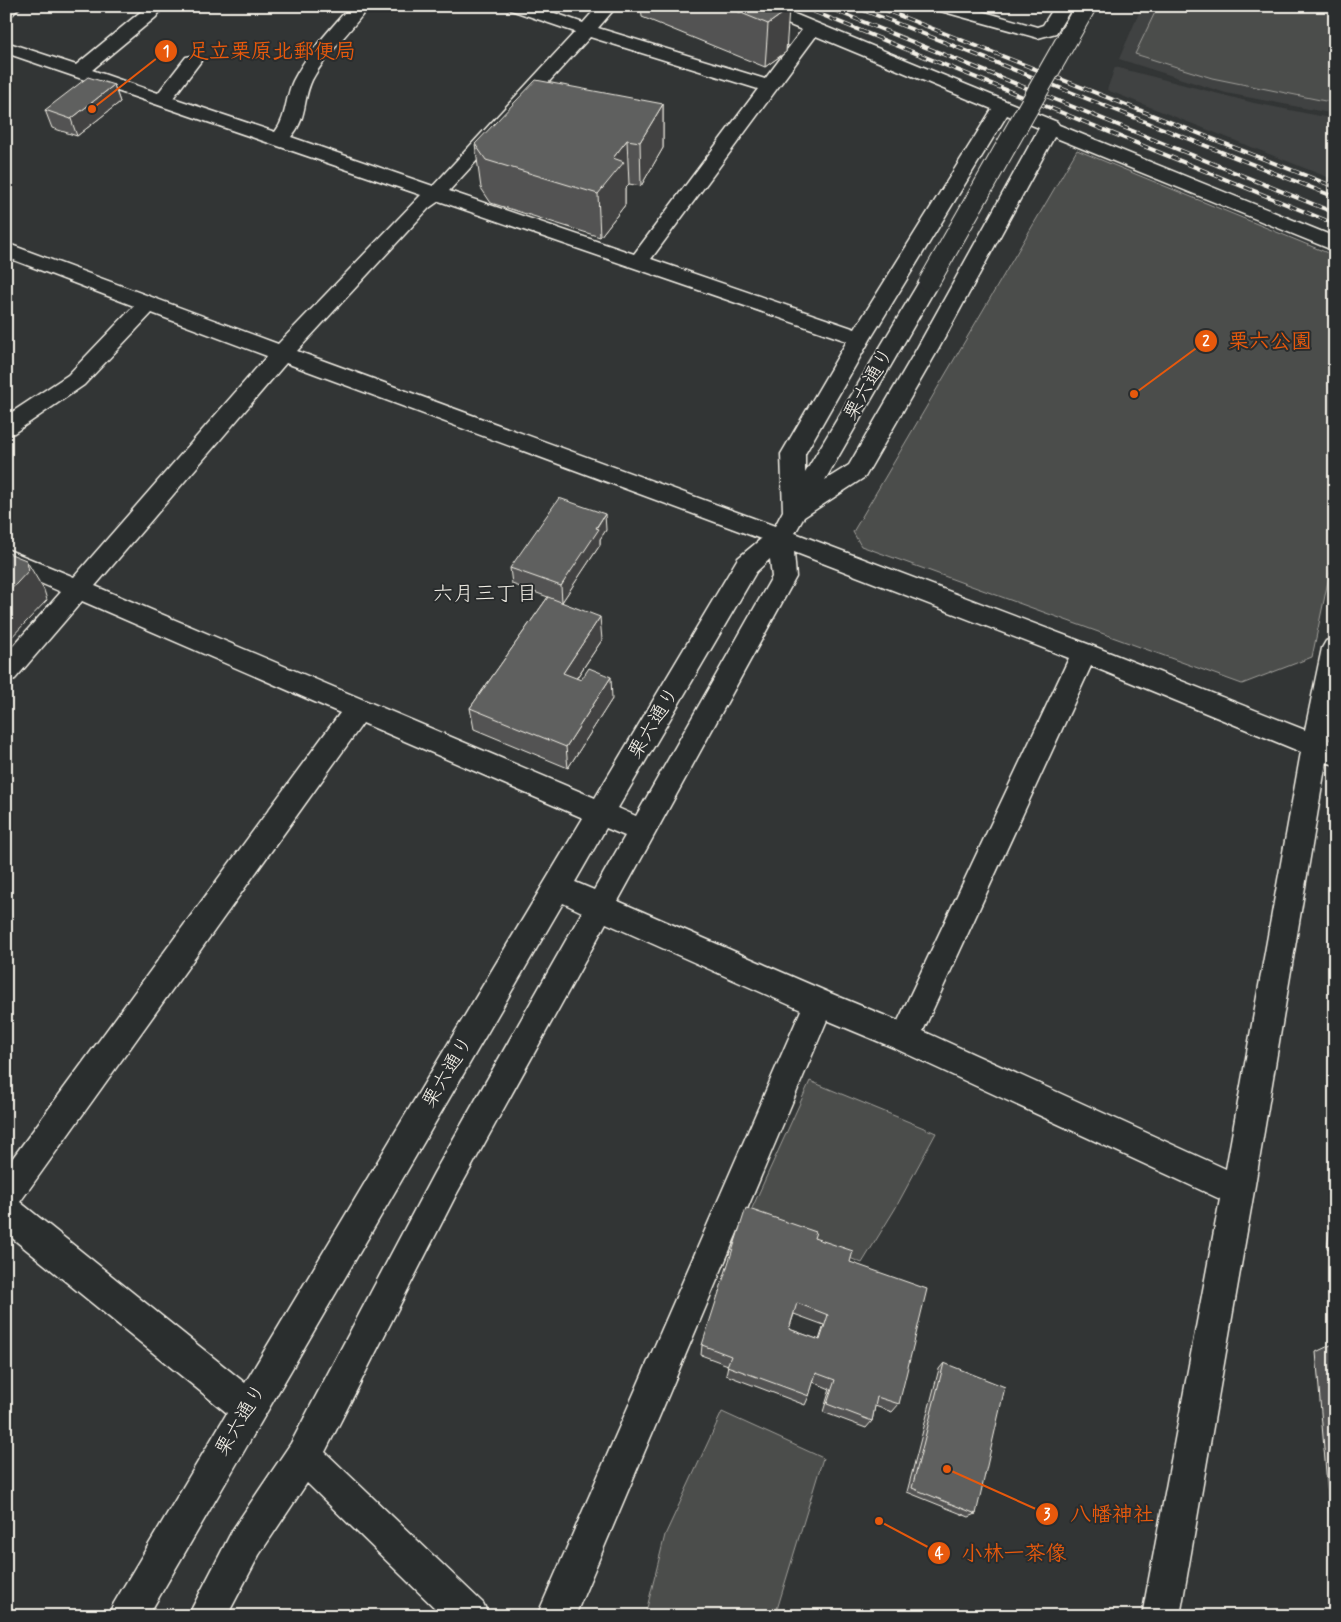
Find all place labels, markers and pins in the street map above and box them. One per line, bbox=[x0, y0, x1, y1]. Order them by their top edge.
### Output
callout: 足立栗原北郵便局 bbox=[153, 33, 366, 69]
callout: 栗六公園 bbox=[1193, 323, 1322, 359]
callout: 八幡神社 bbox=[1035, 1496, 1164, 1532]
callout: 小林一茶像 bbox=[927, 1535, 1077, 1571]

